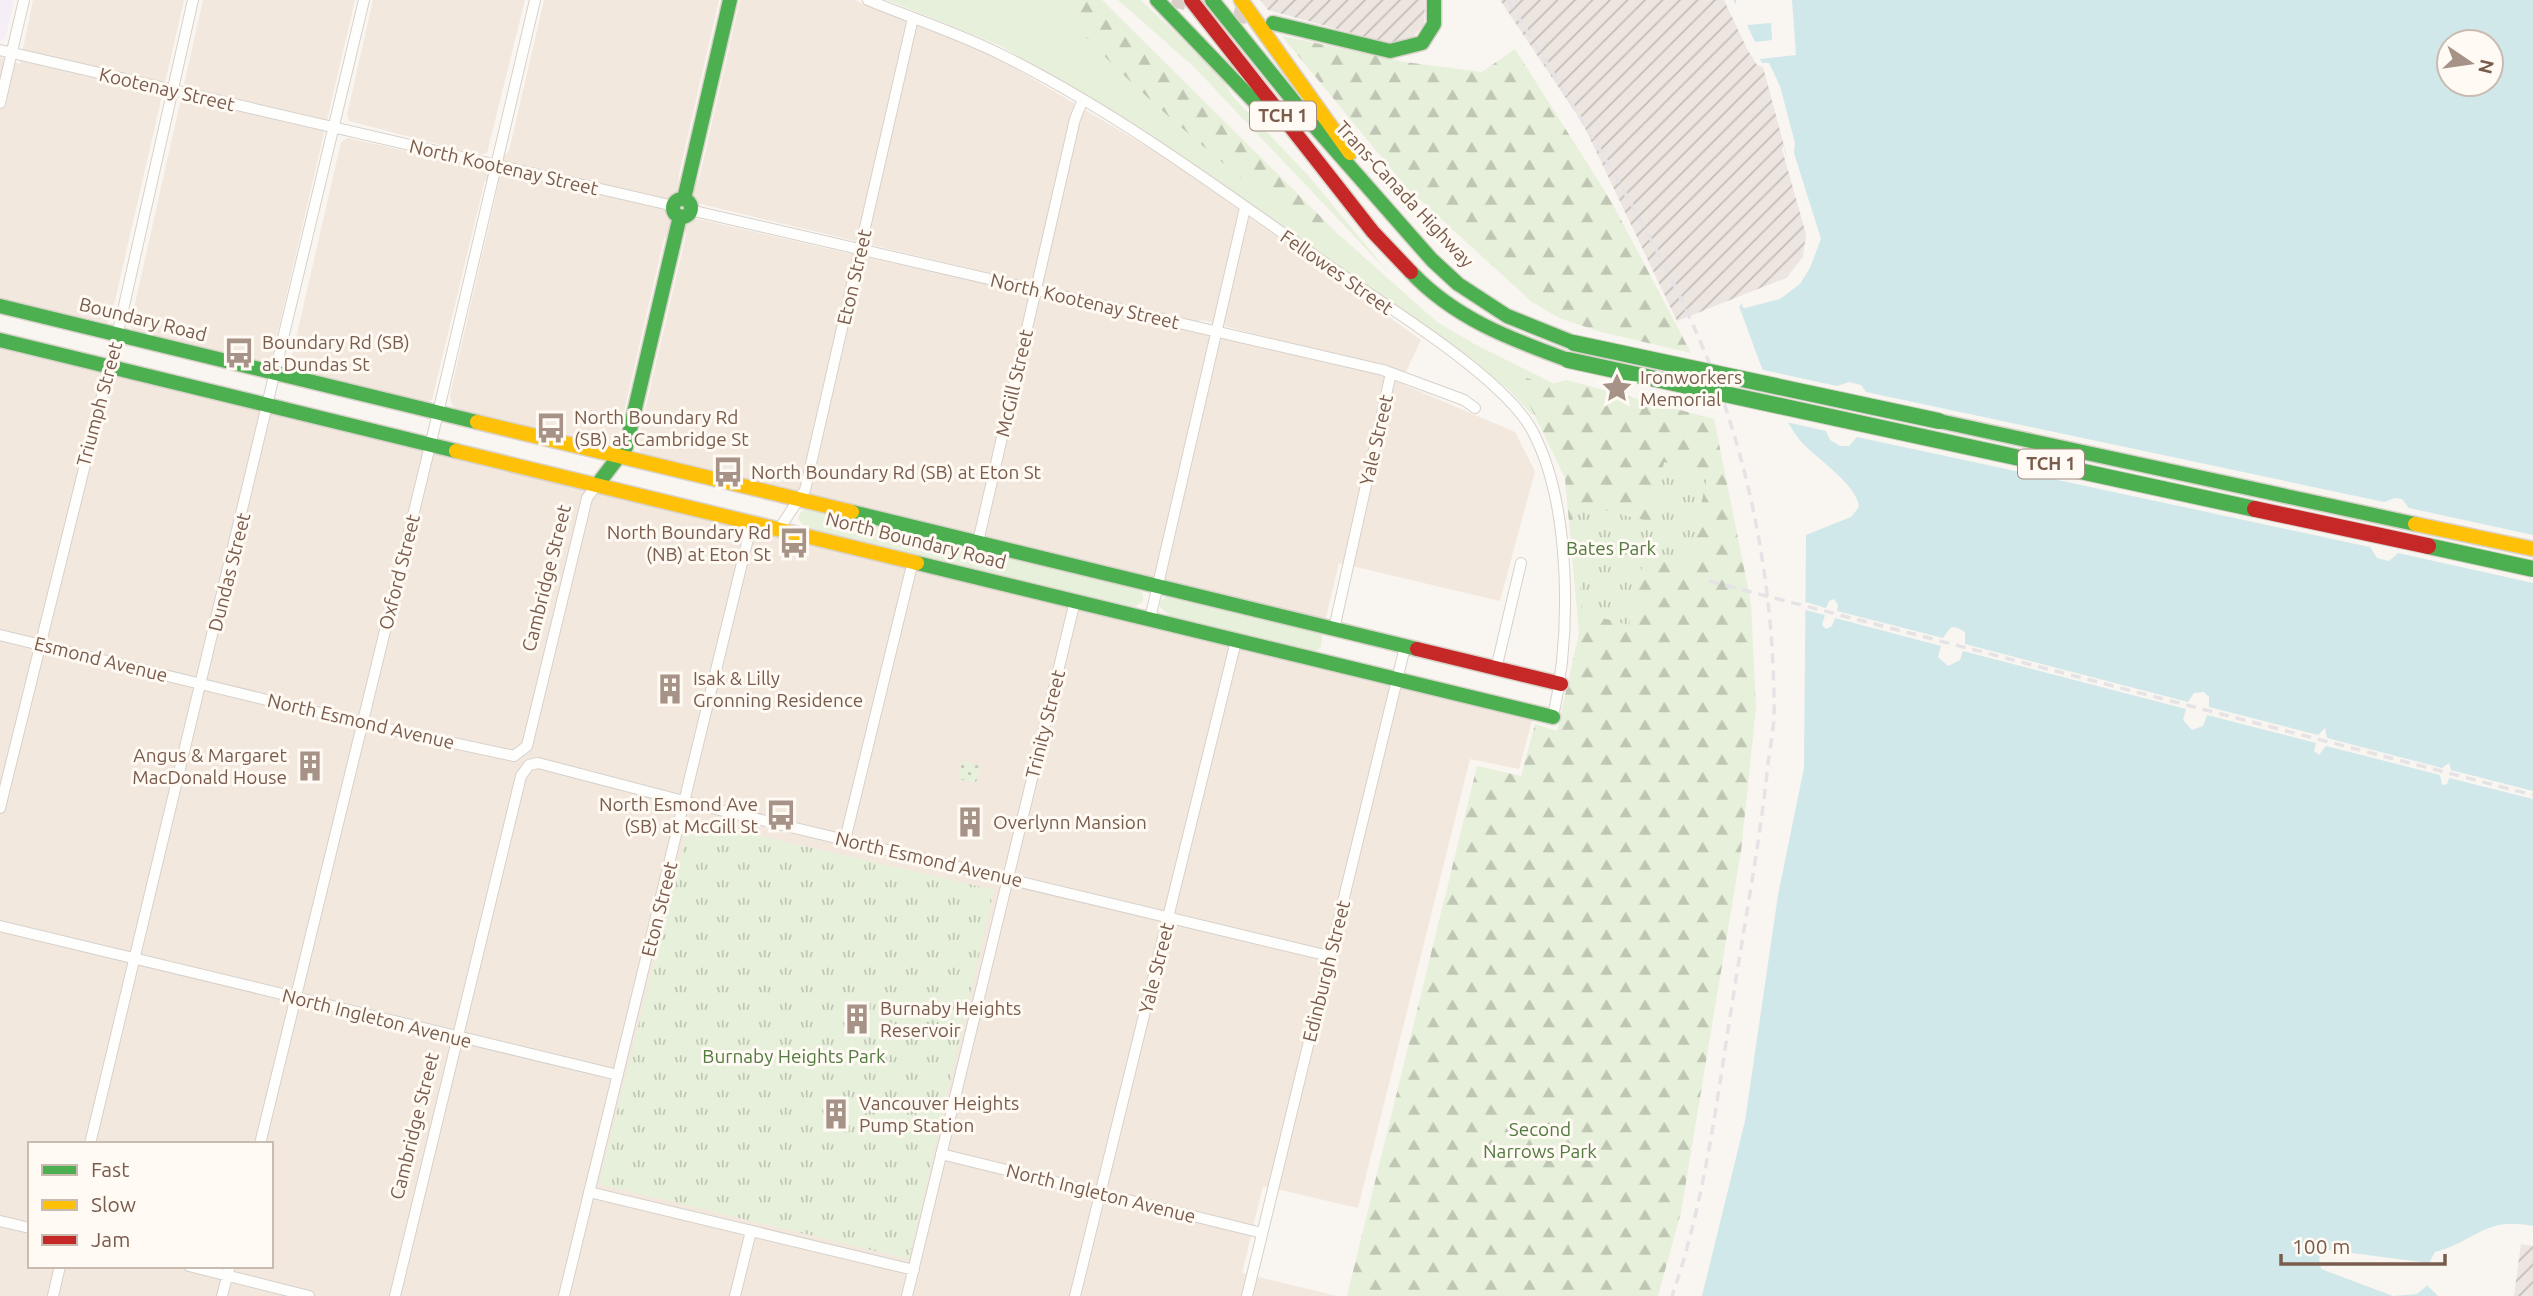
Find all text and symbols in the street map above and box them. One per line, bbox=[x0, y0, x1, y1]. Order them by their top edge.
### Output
north arrow bbox=[2435, 28, 2505, 98]
text: N bbox=[2474, 57, 2499, 76]
street label: Kootenay Street bbox=[97, 63, 238, 115]
road number: TCH 1 bbox=[1250, 102, 1316, 131]
street label: Trans-Canada Highway bbox=[1331, 116, 1479, 272]
street label: North Kootenay Street bbox=[407, 135, 601, 200]
street label: Fellowes Street bbox=[1276, 225, 1398, 319]
street label: Eton Street bbox=[832, 227, 876, 327]
street label: North Kootenay Street bbox=[988, 269, 1182, 334]
street label: Boundary Road bbox=[77, 293, 209, 345]
street label: McGill Street bbox=[991, 326, 1037, 439]
place label: Boundary Rd (SB) at Dundas St bbox=[262, 331, 410, 375]
bus stop icon: Boundary Rd (SB) at Dundas St bbox=[222, 336, 256, 370]
street label: Triumph Street bbox=[72, 339, 126, 469]
place label: Ironworkers Memorial bbox=[1640, 366, 1742, 410]
place icon: Ironworkers Memorial bbox=[1600, 371, 1634, 405]
street label: Yale Street bbox=[1355, 392, 1397, 488]
place label: North Boundary Rd (SB) at Cambridge St bbox=[574, 406, 749, 450]
bus stop icon: North Boundary Rd (SB) at Cambridge St bbox=[534, 411, 568, 445]
road number: TCH 1 bbox=[2018, 450, 2084, 478]
bus stop icon: North Boundary Rd (SB) at Eton St bbox=[711, 455, 745, 489]
place label: North Boundary Rd (SB) at Eton St bbox=[751, 461, 1042, 483]
street label: Cambridge Street bbox=[517, 502, 575, 654]
street label: North Boundary Road bbox=[823, 507, 1009, 573]
street label: Dundas Street bbox=[204, 510, 255, 634]
street label: Oxford Street bbox=[374, 511, 424, 632]
place label: North Boundary Rd (NB) at Eton St bbox=[607, 521, 772, 565]
bus stop icon: North Boundary Rd (NB) at Eton St bbox=[777, 526, 811, 560]
park label: Bates Park bbox=[1566, 537, 1656, 559]
street label: Esmond Avenue bbox=[32, 632, 170, 686]
place label: Isak & Lilly Gronning Residence bbox=[693, 667, 863, 711]
street label: Trinity Street bbox=[1021, 667, 1069, 781]
building icon: Isak & Lilly Gronning Residence bbox=[653, 672, 687, 706]
street label: North Esmond Avenue bbox=[265, 689, 457, 753]
place label: Angus & Margaret MacDonald House bbox=[132, 744, 288, 788]
building icon: Angus & Margaret MacDonald House bbox=[293, 749, 327, 783]
place label: North Esmond Ave (SB) at McGill St bbox=[599, 793, 759, 837]
bus stop icon: North Esmond Ave (SB) at McGill St bbox=[764, 798, 798, 832]
building icon: Overlynn Mansion bbox=[953, 805, 987, 839]
place label: Overlynn Mansion bbox=[993, 811, 1147, 833]
street label: North Esmond Avenue bbox=[833, 827, 1025, 891]
street label: Eton Street bbox=[637, 859, 682, 959]
street label: Edinburgh Street bbox=[1298, 897, 1354, 1044]
street label: Yale Street bbox=[1134, 920, 1178, 1016]
street label: North Ingleton Avenue bbox=[280, 984, 474, 1052]
place label: Burnaby Heights Reservoir bbox=[880, 997, 1021, 1041]
building icon: Burnaby Heights Reservoir bbox=[840, 1002, 874, 1036]
park label: Burnaby Heights Park bbox=[702, 1045, 886, 1067]
street label: Cambridge Street bbox=[385, 1050, 443, 1202]
place label: Vancouver Heights Pump Station bbox=[859, 1092, 1019, 1136]
building icon: Vancouver Heights Pump Station bbox=[819, 1097, 853, 1131]
park label: Second Narrows Park bbox=[1483, 1118, 1597, 1162]
legend bbox=[28, 1142, 273, 1268]
text: Fast bbox=[91, 1157, 129, 1181]
street label: North Ingleton Avenue bbox=[1004, 1159, 1198, 1227]
text: Slow bbox=[91, 1192, 136, 1216]
scale bar bbox=[2281, 1222, 2446, 1266]
text: Jam bbox=[91, 1227, 130, 1251]
text: 100 m bbox=[2292, 1234, 2350, 1258]

